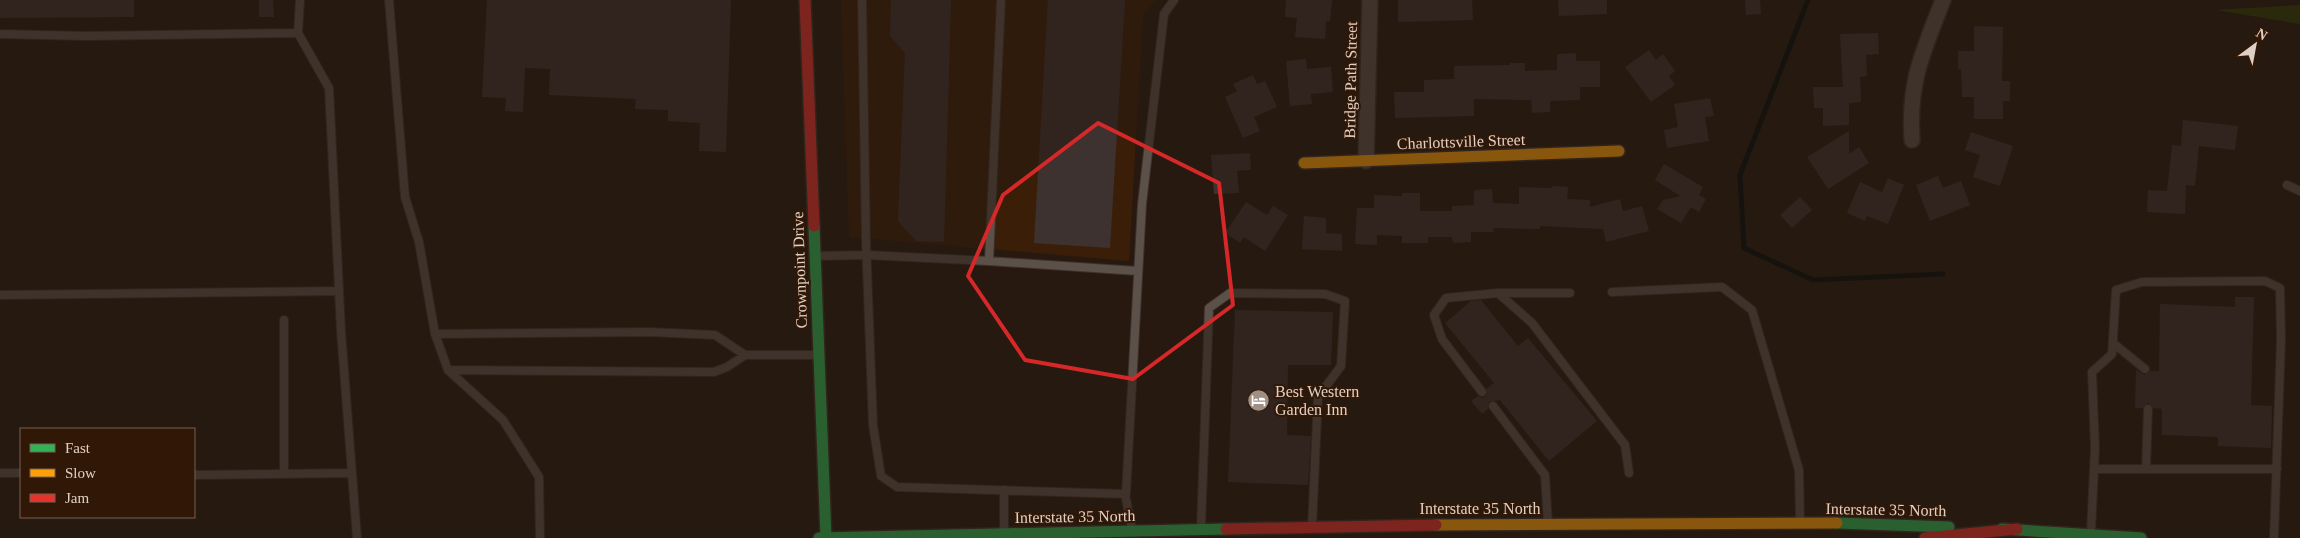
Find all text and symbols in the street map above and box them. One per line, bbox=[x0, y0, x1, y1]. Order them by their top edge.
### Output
north arrow bbox=[2230, 20, 2280, 70]
street label: Bridge Path Street bbox=[1341, 21, 1361, 139]
text: N bbox=[2253, 25, 2270, 43]
street label: Charlottsville Street bbox=[1397, 131, 1526, 152]
street label: Crownpoint Drive bbox=[789, 211, 811, 329]
place label: Best Western Garden Inn bbox=[1275, 383, 1359, 418]
hotel icon: Best Western Garden Inn bbox=[1247, 388, 1271, 412]
legend bbox=[20, 428, 195, 518]
text: Fast bbox=[65, 440, 91, 456]
text: Slow bbox=[65, 465, 96, 481]
text: Jam bbox=[65, 490, 89, 506]
street label: Interstate 35 North bbox=[1420, 500, 1540, 517]
street label: Interstate 35 North bbox=[1825, 500, 1947, 519]
street label: Interstate 35 North bbox=[1014, 507, 1136, 526]

